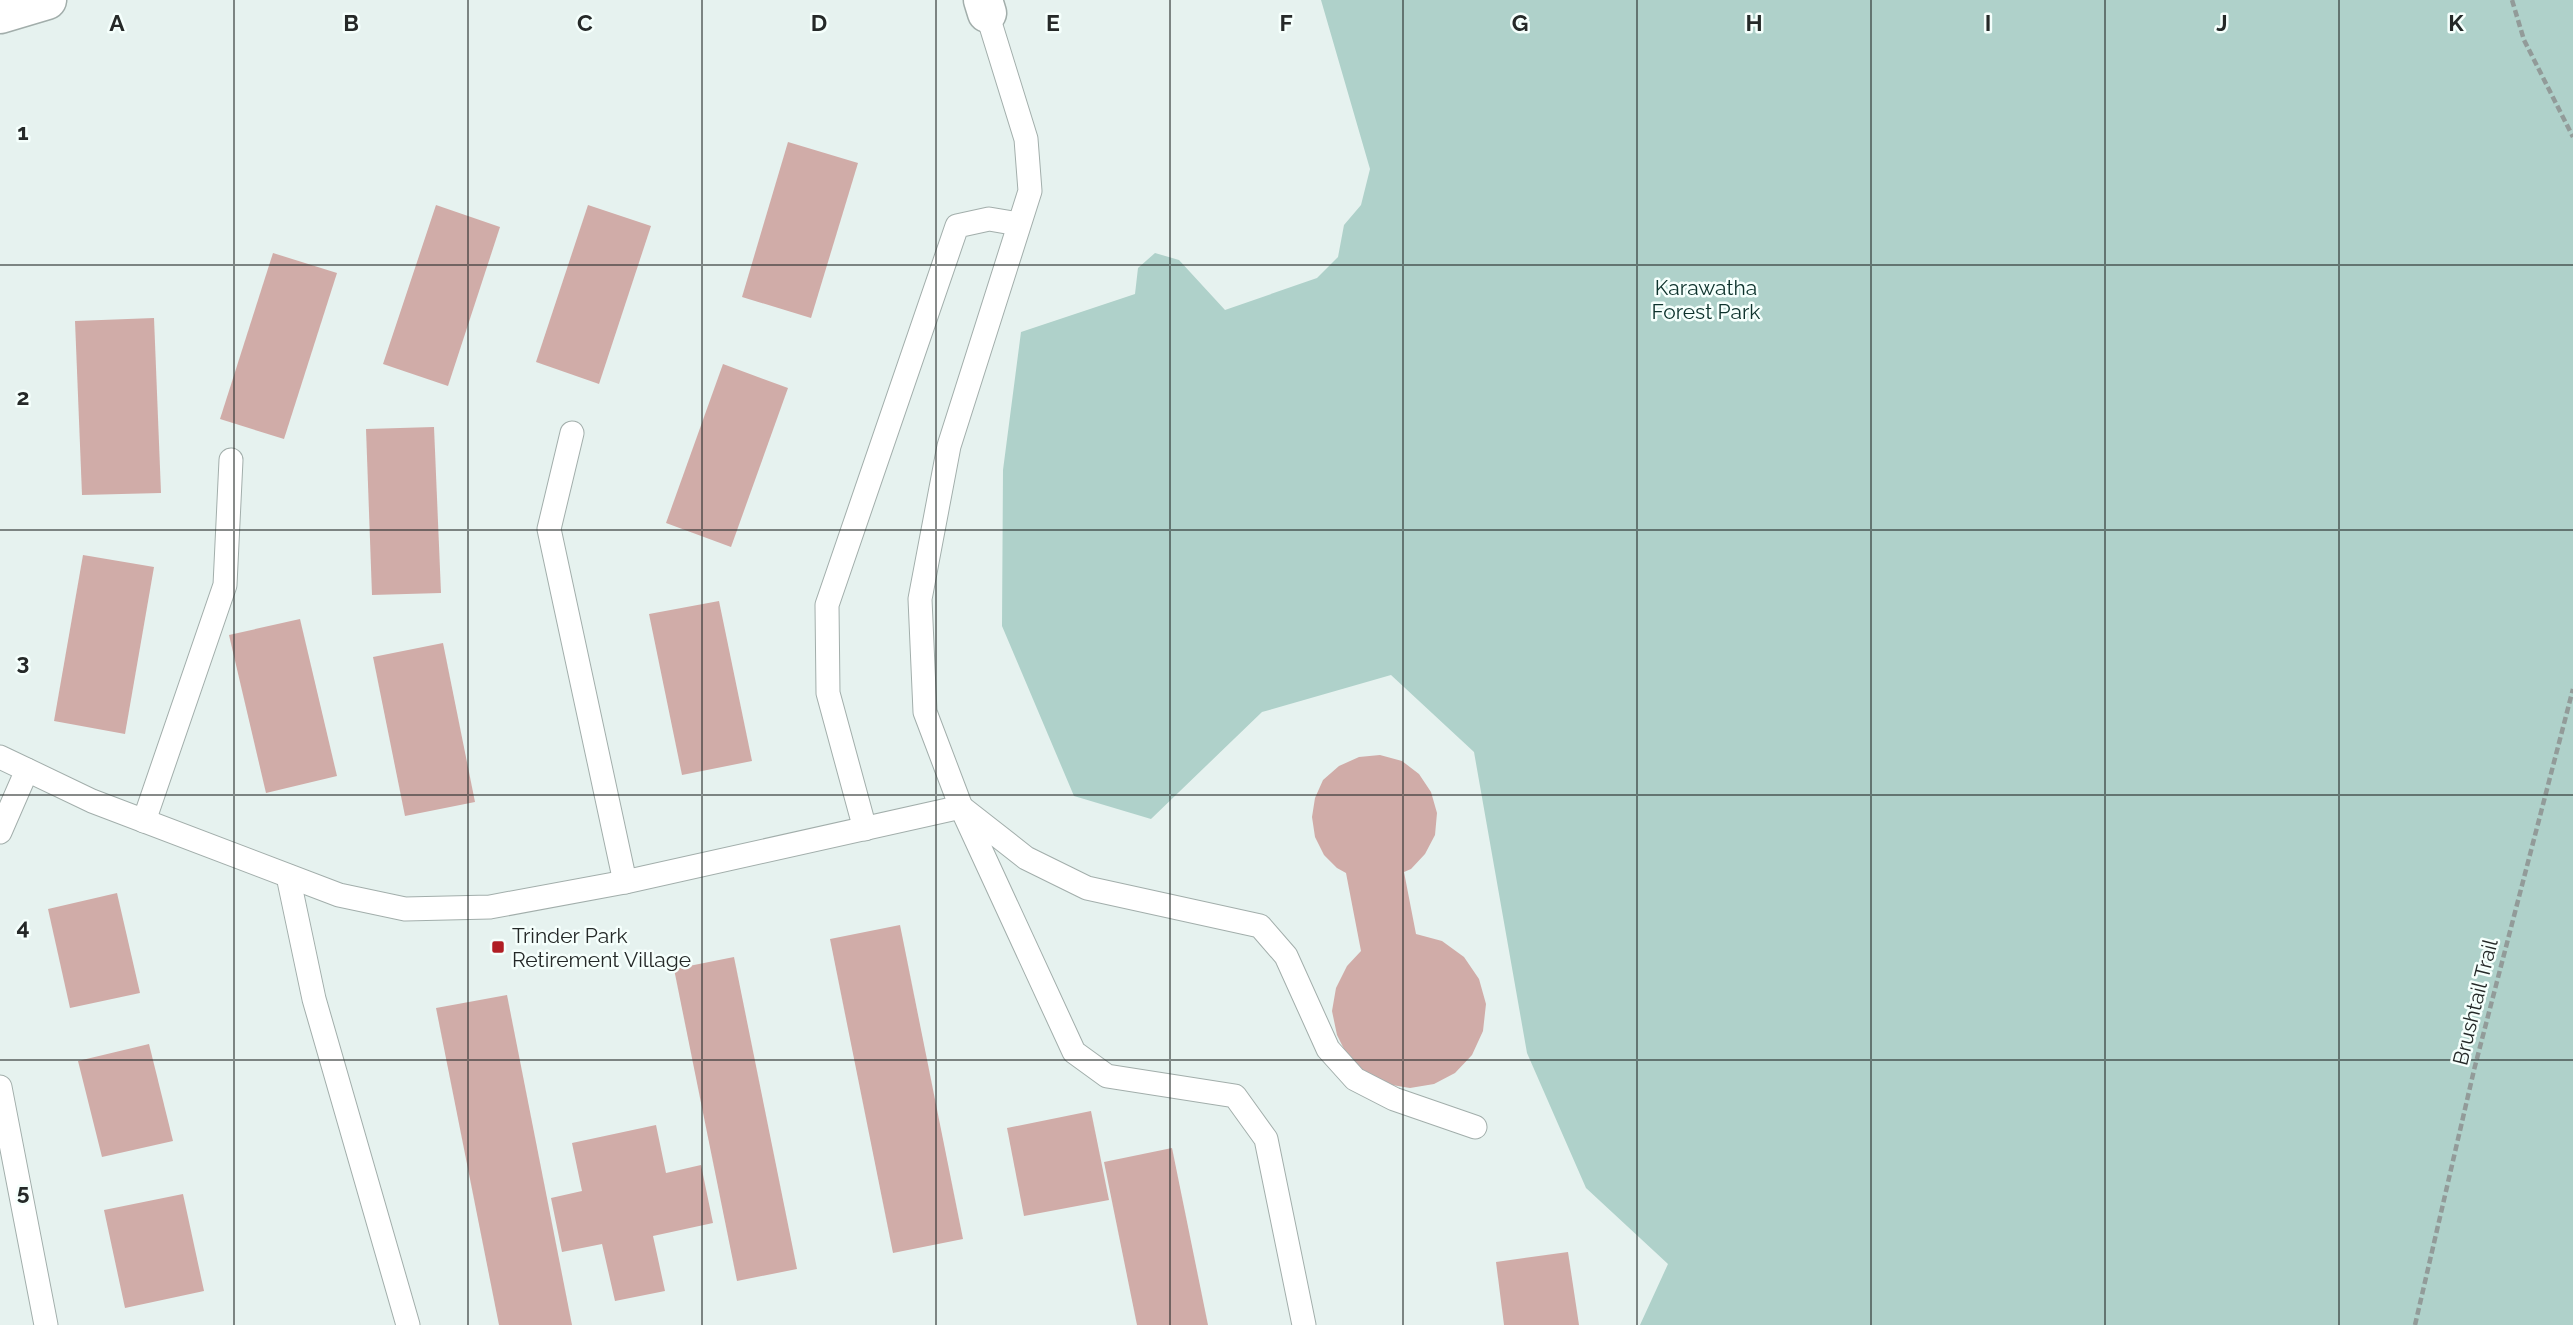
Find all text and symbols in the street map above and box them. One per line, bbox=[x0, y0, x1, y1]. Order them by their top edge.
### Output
text: A bbox=[109, 9, 125, 36]
text: B bbox=[343, 9, 359, 36]
text: C bbox=[577, 9, 593, 36]
text: D bbox=[811, 9, 827, 36]
text: E bbox=[1046, 9, 1060, 36]
text: F bbox=[1279, 9, 1293, 36]
text: G bbox=[1512, 9, 1528, 36]
text: H bbox=[1745, 9, 1763, 36]
text: I bbox=[1985, 9, 1991, 36]
text: J bbox=[2216, 9, 2228, 36]
text: K bbox=[2448, 9, 2464, 36]
text: 1 bbox=[17, 118, 29, 145]
park label: Karawatha Forest Park bbox=[1652, 275, 1760, 324]
text: 2 bbox=[17, 383, 29, 410]
text: 3 bbox=[17, 648, 29, 675]
text: 4 bbox=[16, 913, 30, 940]
place label: Trinder Park Retirement Village bbox=[512, 923, 691, 972]
street label: Brushtail Trail bbox=[2447, 936, 2503, 1068]
marker: Trinder Park Retirement Village bbox=[490, 939, 506, 955]
text: 5 bbox=[17, 1178, 30, 1205]

